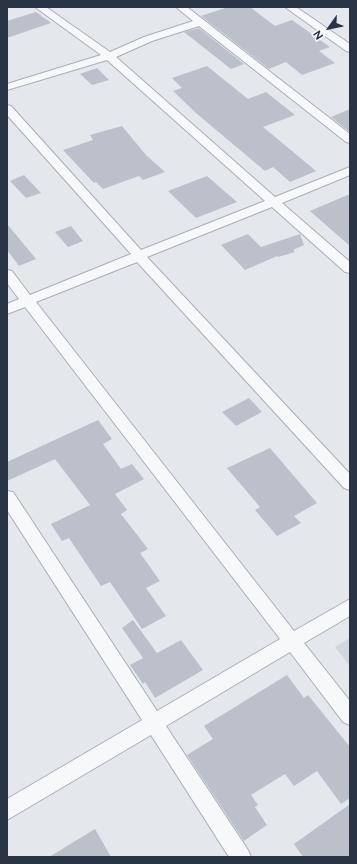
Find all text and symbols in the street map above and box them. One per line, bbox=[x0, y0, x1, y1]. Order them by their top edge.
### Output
north arrow bbox=[309, 8, 349, 48]
text: N bbox=[311, 28, 326, 42]

